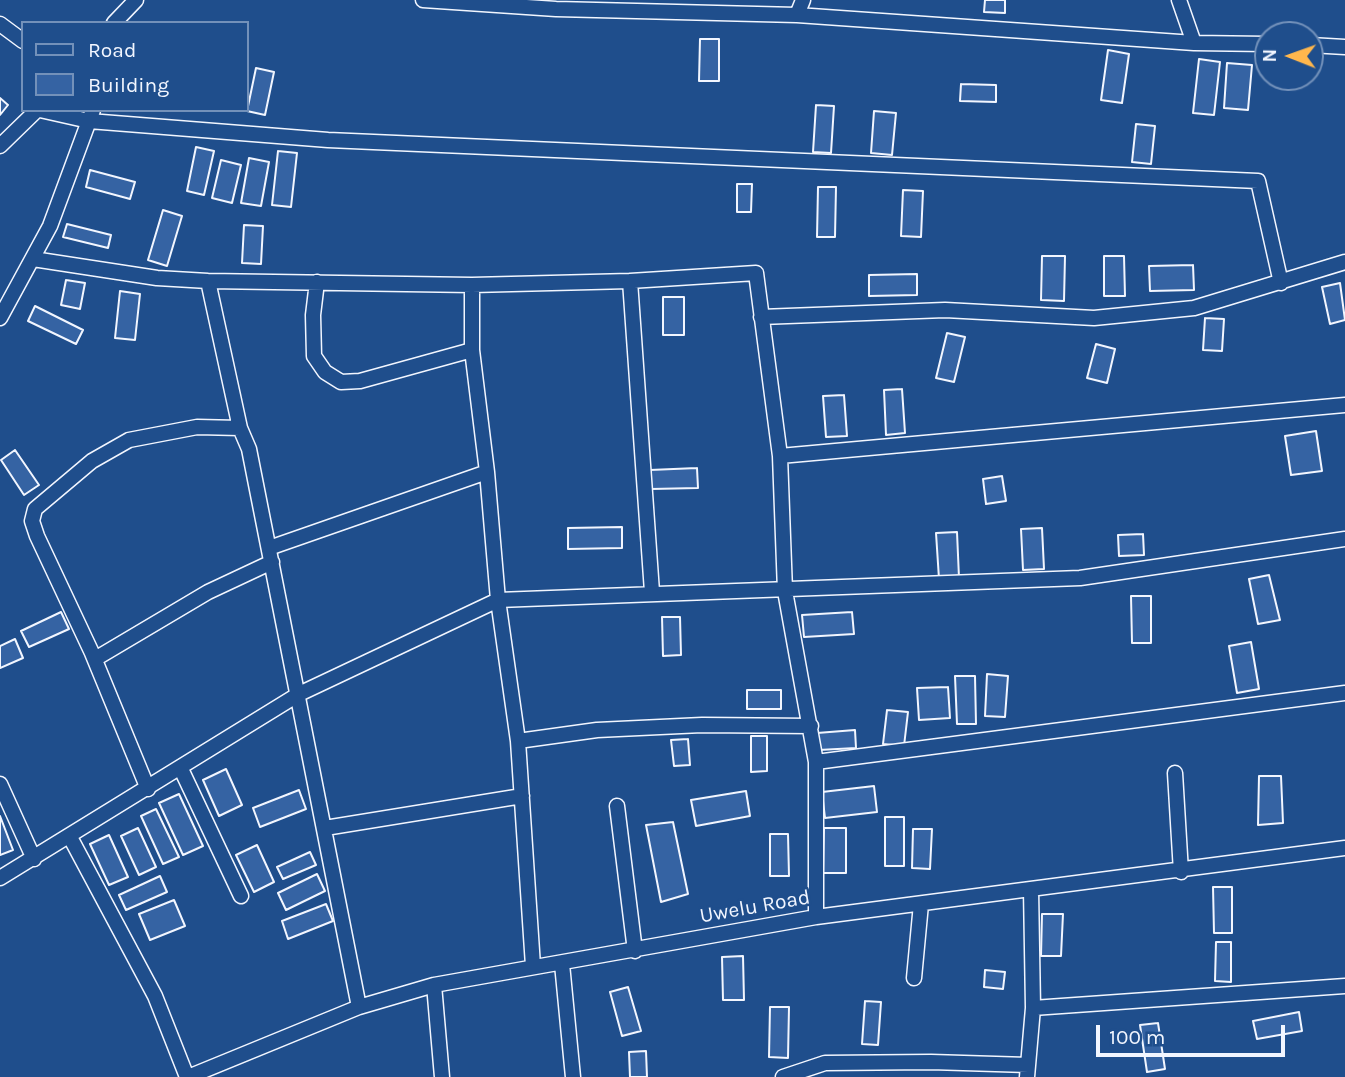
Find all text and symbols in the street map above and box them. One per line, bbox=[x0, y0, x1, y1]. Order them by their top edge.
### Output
legend bbox=[21, 21, 248, 112]
north arrow bbox=[1254, 21, 1324, 91]
text: Road bbox=[88, 38, 136, 62]
text: N bbox=[1259, 49, 1281, 63]
text: Building bbox=[88, 73, 169, 97]
street label: Uwelu Road bbox=[698, 885, 812, 929]
scale bar bbox=[1100, 1010, 1289, 1054]
text: 100 m bbox=[1109, 1025, 1166, 1049]

